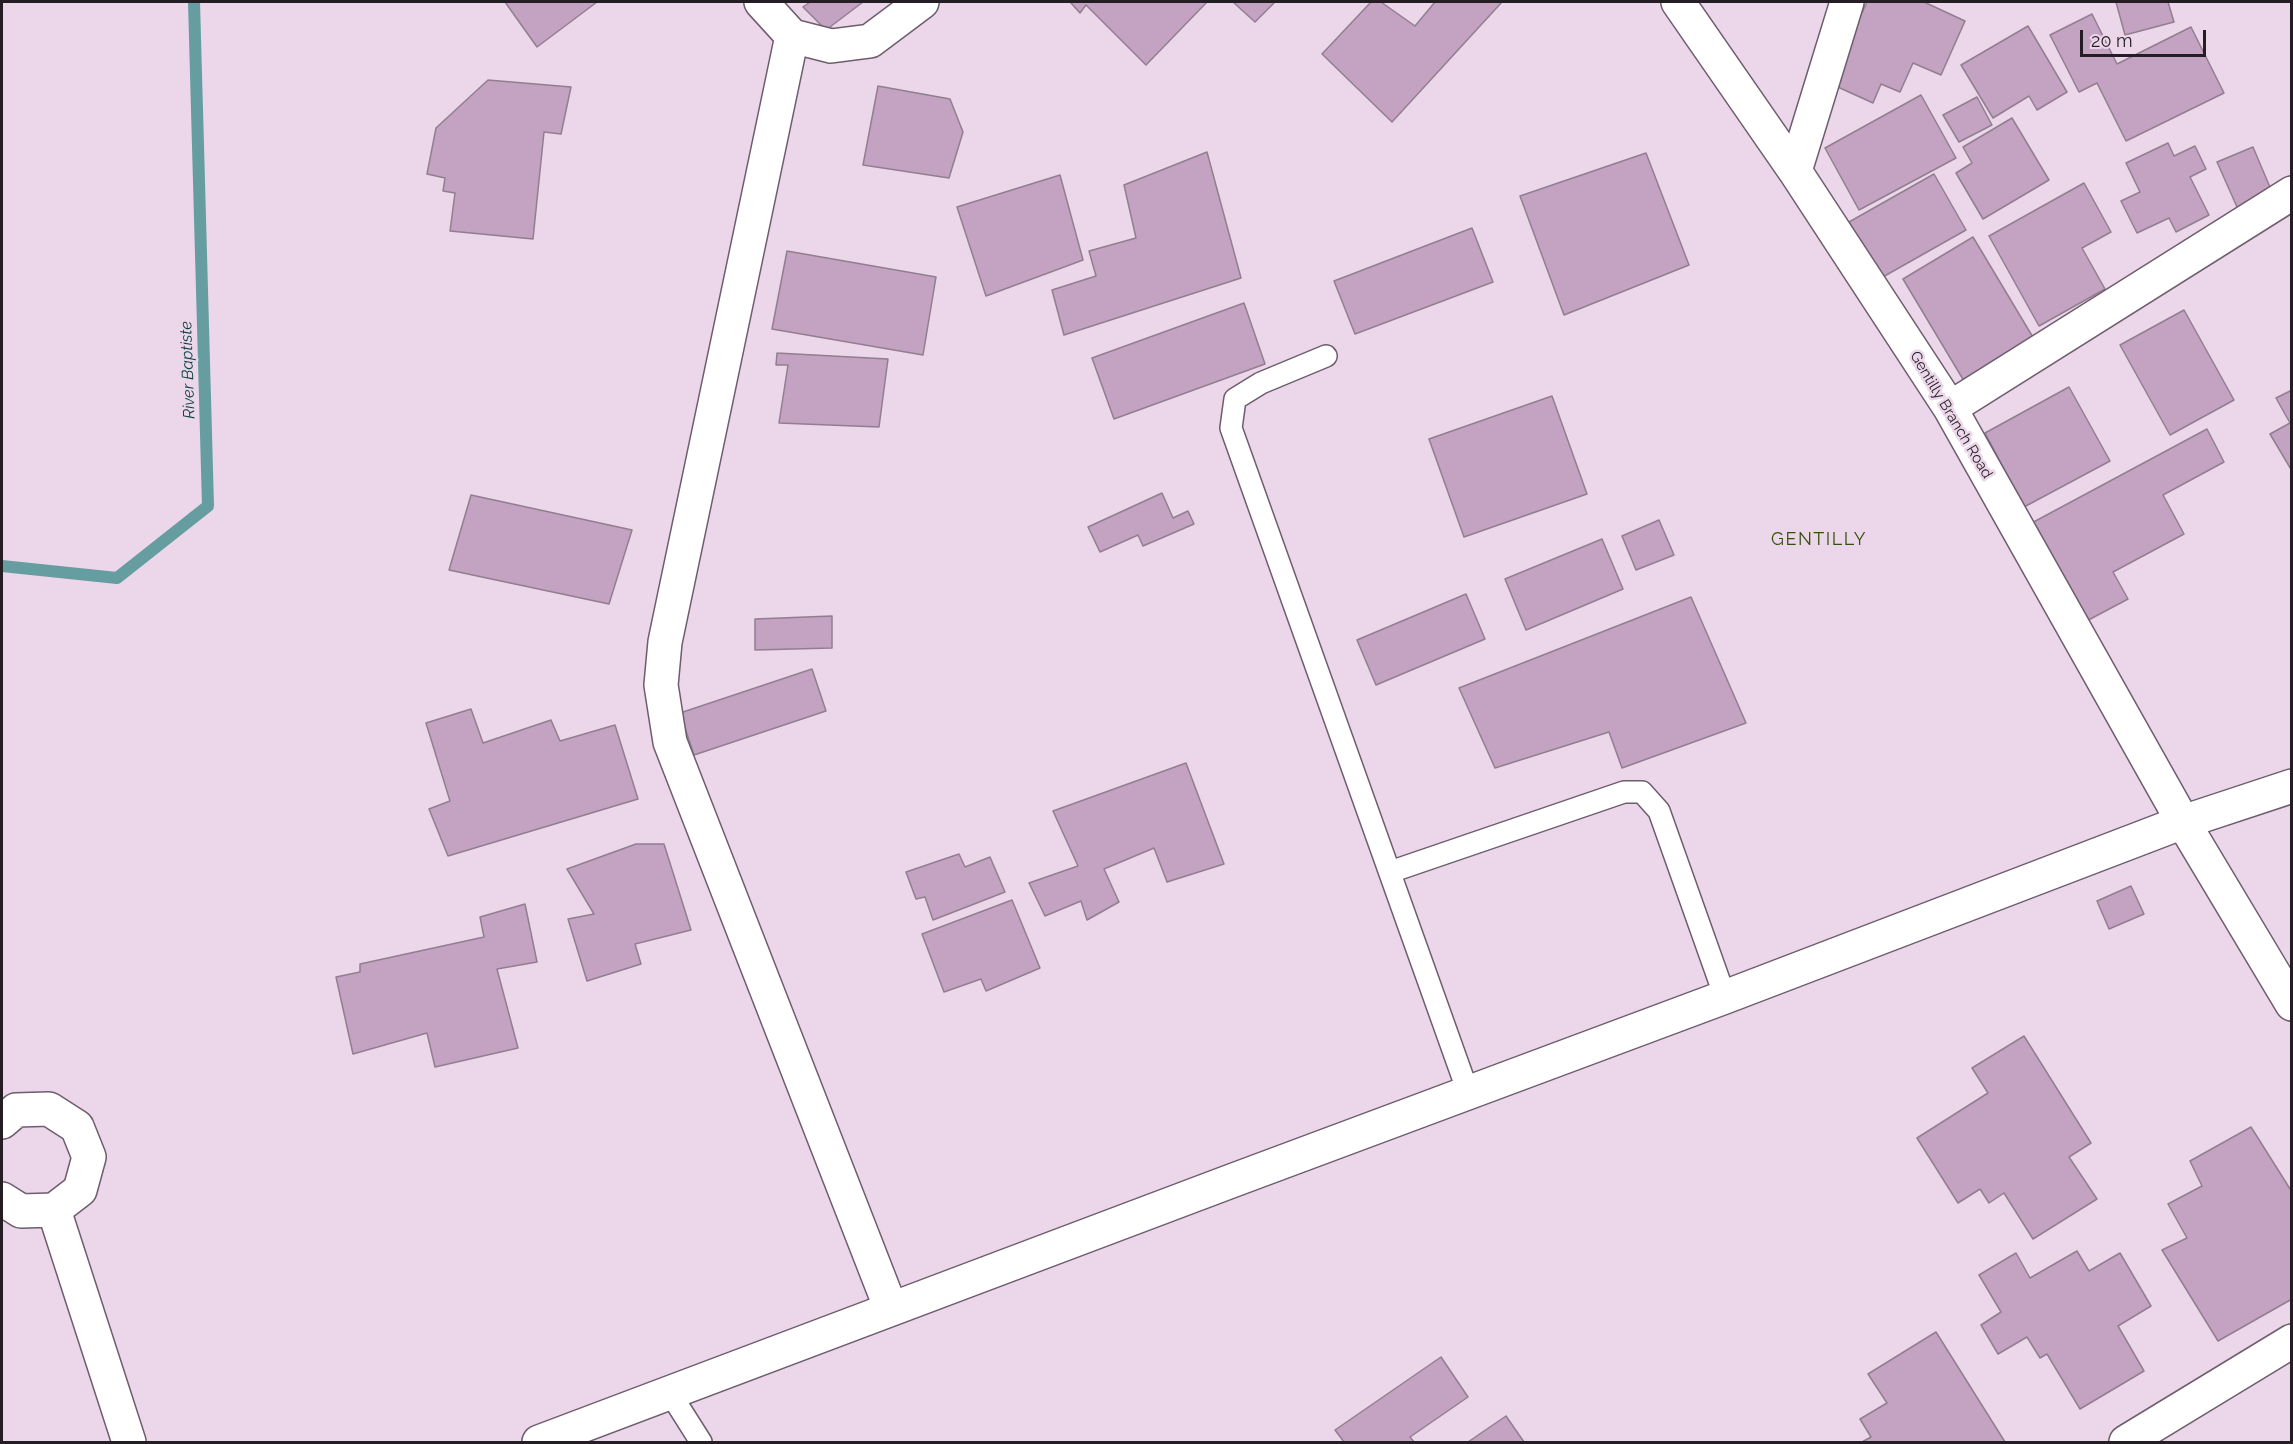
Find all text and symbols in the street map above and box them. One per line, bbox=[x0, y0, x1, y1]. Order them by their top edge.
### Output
scale bar bbox=[2083, 18, 2209, 56]
text: 20 m bbox=[2091, 30, 2133, 51]
water label: River Baptiste bbox=[177, 321, 199, 419]
street label: Gentilly Branch Road bbox=[1906, 348, 1996, 482]
district label: GENTILLY bbox=[1771, 529, 1867, 551]

